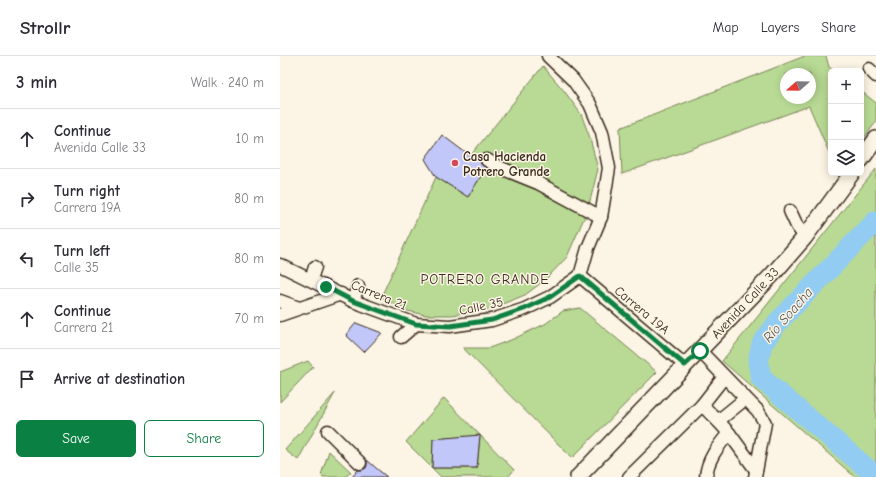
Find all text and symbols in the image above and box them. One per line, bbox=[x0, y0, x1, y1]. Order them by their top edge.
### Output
text: Strollr bbox=[20, 17, 70, 39]
text: Map bbox=[712, 19, 739, 36]
text: Layers bbox=[761, 19, 799, 36]
text: Share bbox=[821, 19, 856, 36]
north arrow bbox=[780, 68, 816, 104]
map controls bbox=[828, 68, 864, 176]
button: + bbox=[828, 68, 864, 104]
text: 3 min bbox=[16, 73, 57, 92]
text: Walk · 240 m bbox=[191, 75, 264, 90]
button: − bbox=[828, 104, 864, 140]
text: Continue bbox=[54, 122, 111, 140]
icon: ahead bbox=[16, 128, 38, 150]
text: 10 m bbox=[236, 131, 264, 146]
text: Avenida Calle 33 bbox=[54, 140, 146, 155]
button: layers bbox=[828, 140, 864, 176]
place label: Casa Hacienda Potrero Grande bbox=[463, 149, 550, 179]
marker: Casa Hacienda Potrero Grande bbox=[450, 158, 460, 168]
text: Turn right bbox=[54, 182, 120, 200]
icon: right bbox=[16, 188, 38, 210]
text: 80 m bbox=[234, 191, 264, 206]
text: Carrera 19A bbox=[54, 200, 121, 215]
text: Turn left bbox=[54, 242, 110, 260]
icon: left bbox=[16, 248, 38, 270]
text: 80 m bbox=[234, 251, 264, 266]
text: Calle 35 bbox=[54, 260, 99, 275]
street label: Avenida Calle 33 bbox=[708, 264, 782, 342]
district label: POTRERO GRANDE bbox=[420, 271, 550, 288]
street label: Carrera 21 bbox=[349, 277, 409, 313]
route end bbox=[317, 278, 335, 296]
street label: Carrera 19A bbox=[612, 283, 673, 338]
water label: Río Soacha bbox=[759, 284, 817, 346]
street label: Calle 35 bbox=[457, 294, 505, 318]
text: Continue bbox=[54, 302, 111, 320]
icon: ahead bbox=[16, 308, 38, 330]
text: 70 m bbox=[235, 311, 264, 326]
text: Carrera 21 bbox=[54, 320, 113, 335]
route start bbox=[691, 342, 709, 360]
icon: arrive bbox=[16, 368, 38, 390]
text: Arrive at destination bbox=[54, 370, 185, 388]
button: Save bbox=[16, 420, 136, 457]
button: Share bbox=[144, 420, 264, 457]

